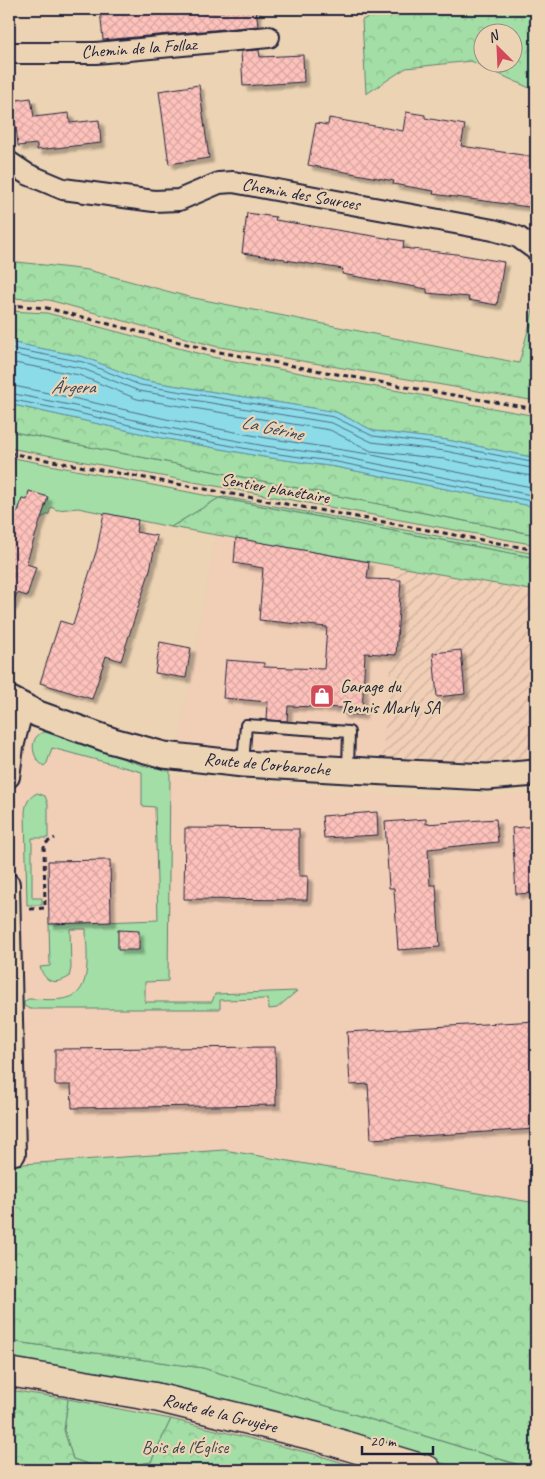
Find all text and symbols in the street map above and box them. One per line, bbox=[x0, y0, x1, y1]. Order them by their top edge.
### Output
north arrow bbox=[472, 22, 522, 72]
text: N bbox=[485, 26, 502, 46]
street label: Chemin de la Follaz bbox=[81, 33, 200, 63]
street label: Chemin des Sources bbox=[240, 173, 364, 216]
water label: Ärgera bbox=[51, 375, 97, 399]
water label: La Gérine bbox=[239, 410, 307, 447]
street label: Sentier planétaire bbox=[219, 468, 332, 509]
place label: Garage du Tennis Marly SA bbox=[340, 675, 441, 718]
shop icon: Garage du Tennis Marly SA bbox=[309, 683, 335, 709]
street label: Route de Corbaroche bbox=[203, 748, 332, 781]
street label: Route de la Gruyère bbox=[161, 1388, 280, 1438]
scale bar bbox=[362, 1424, 434, 1456]
text: 20 m bbox=[370, 1432, 397, 1451]
park label: Bois de l'Église bbox=[142, 1436, 229, 1458]

